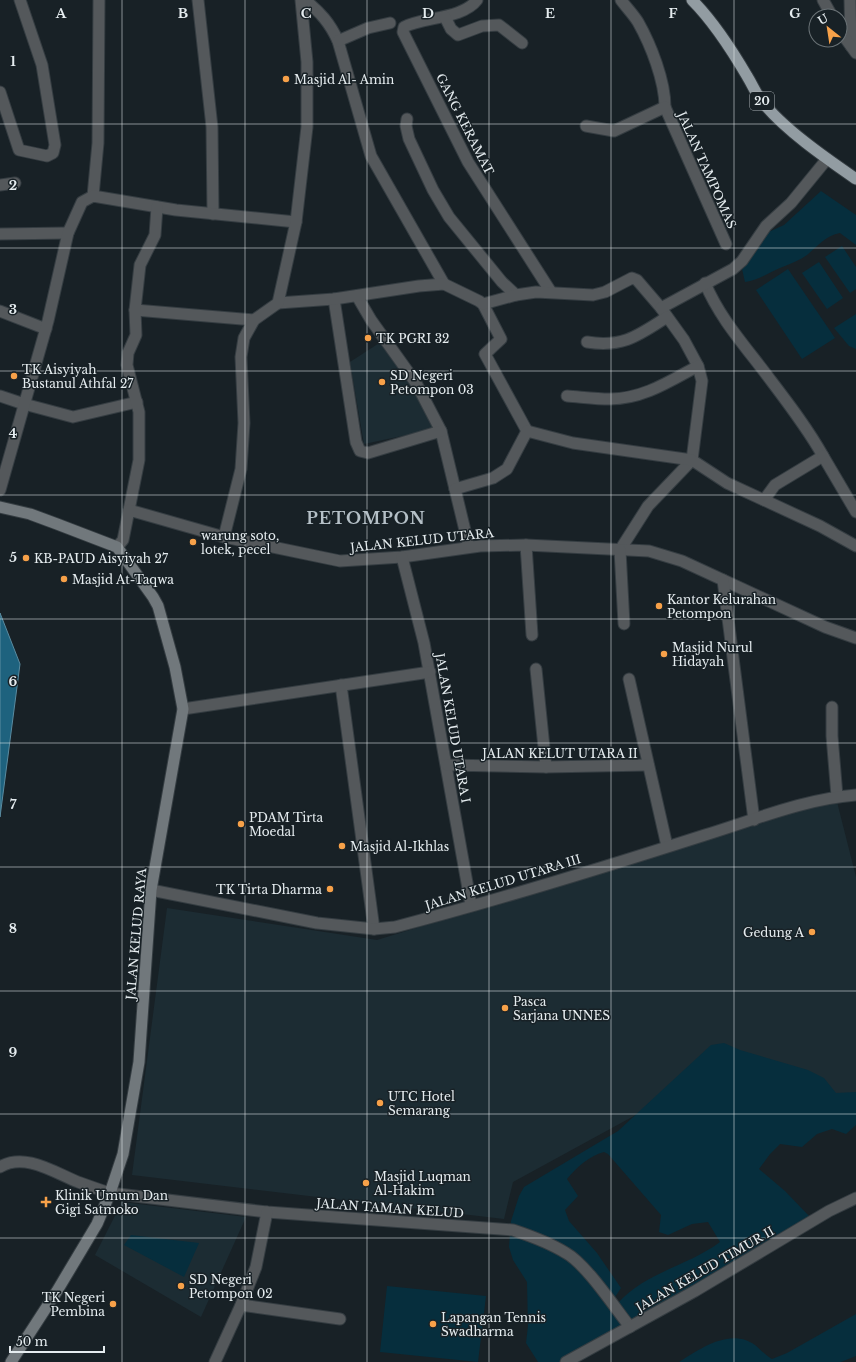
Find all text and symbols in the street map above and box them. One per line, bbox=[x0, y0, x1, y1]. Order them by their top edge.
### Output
text: A bbox=[55, 5, 67, 22]
text: B bbox=[178, 5, 188, 22]
text: C bbox=[301, 5, 312, 22]
text: D bbox=[422, 5, 434, 22]
text: E bbox=[545, 5, 555, 22]
text: F bbox=[669, 5, 678, 22]
text: G bbox=[789, 5, 801, 22]
north arrow bbox=[808, 8, 848, 48]
text: U bbox=[815, 11, 831, 28]
text: 1 bbox=[10, 53, 16, 70]
street label: GANG KERAMAT bbox=[433, 71, 497, 178]
place label: Masjid Al- Amin bbox=[294, 72, 394, 87]
marker: Masjid Al- Amin bbox=[281, 74, 291, 84]
road number: 20 bbox=[750, 92, 774, 110]
street label: JALAN TAMPOMAS bbox=[674, 107, 740, 231]
text: 2 bbox=[9, 177, 17, 194]
text: 3 bbox=[9, 301, 17, 318]
place label: TK PGRI 32 bbox=[376, 331, 450, 346]
marker: TK PGRI 32 bbox=[363, 333, 373, 343]
place label: TK Aisyiyah Bustanul Athfal 27 bbox=[22, 362, 134, 391]
place label: SD Negeri Petompon 03 bbox=[390, 368, 474, 397]
marker: TK Aisyiyah Bustanul Athfal 27 bbox=[9, 371, 19, 381]
marker: SD Negeri Petompon 03 bbox=[377, 377, 387, 387]
text: 4 bbox=[9, 425, 18, 442]
district label: PETOMPON bbox=[306, 508, 426, 528]
street label: JALAN KELUD UTARA bbox=[348, 525, 495, 555]
place label: warung soto, lotek, pecel bbox=[201, 528, 279, 557]
marker: warung soto, lotek, pecel bbox=[188, 537, 198, 547]
text: 5 bbox=[9, 549, 17, 566]
place label: KB-PAUD Aisyiyah 27 bbox=[34, 551, 169, 566]
marker: KB-PAUD Aisyiyah 27 bbox=[21, 553, 31, 563]
place label: Masjid At-Taqwa bbox=[72, 572, 174, 587]
marker: Masjid At-Taqwa bbox=[59, 574, 69, 584]
place label: Kantor Kelurahan Petompon bbox=[667, 592, 776, 621]
marker: Kantor Kelurahan Petompon bbox=[654, 601, 664, 611]
place label: Masjid Nurul Hidayah bbox=[672, 640, 753, 669]
marker: Masjid Nurul Hidayah bbox=[659, 649, 669, 659]
street label: JALAN KELUD UTARA I bbox=[432, 650, 474, 804]
text: 6 bbox=[9, 673, 18, 690]
street label: JALAN KELUT UTARA II bbox=[480, 746, 638, 761]
text: 7 bbox=[10, 796, 17, 813]
place label: PDAM Tirta Moedal bbox=[249, 810, 324, 839]
marker: PDAM Tirta Moedal bbox=[236, 819, 246, 829]
place label: Masjid Al-Ikhlas bbox=[350, 839, 449, 854]
marker: Masjid Al-Ikhlas bbox=[337, 841, 347, 851]
street label: JALAN KELUD UTARA III bbox=[421, 851, 583, 913]
street label: JALAN KELUD RAYA bbox=[123, 867, 149, 1002]
place label: TK Tirta Dharma bbox=[216, 882, 322, 897]
marker: TK Tirta Dharma bbox=[325, 884, 335, 894]
text: 8 bbox=[9, 920, 17, 937]
place label: Gedung A bbox=[743, 925, 805, 940]
marker: Gedung A bbox=[807, 927, 817, 937]
place label: Pasca Sarjana UNNES bbox=[513, 994, 610, 1023]
marker: Pasca Sarjana UNNES bbox=[500, 1003, 510, 1013]
text: 9 bbox=[9, 1044, 18, 1061]
place label: UTC Hotel Semarang bbox=[388, 1089, 455, 1118]
marker: UTC Hotel Semarang bbox=[375, 1098, 385, 1108]
place label: Masjid Luqman Al-Hakim bbox=[373, 1169, 471, 1198]
marker: Masjid Luqman Al-Hakim bbox=[361, 1178, 371, 1188]
place label: Klinik Umum Dan Gigi Satmoko bbox=[55, 1188, 168, 1217]
street label: JALAN TAMAN KELUD bbox=[314, 1195, 464, 1221]
marker: Klinik Umum Dan Gigi Satmoko bbox=[40, 1196, 52, 1208]
street label: JALAN KELUD TIMUR II bbox=[631, 1223, 777, 1316]
place label: SD Negeri Petompon 02 bbox=[189, 1272, 273, 1301]
marker: SD Negeri Petompon 02 bbox=[176, 1281, 186, 1291]
place label: TK Negeri Pembina bbox=[42, 1290, 105, 1319]
marker: TK Negeri Pembina bbox=[108, 1299, 118, 1309]
place label: Lapangan Tennis Swadharma bbox=[441, 1310, 546, 1339]
marker: Lapangan Tennis Swadharma bbox=[428, 1319, 438, 1329]
scale bar bbox=[10, 1328, 104, 1354]
text: 50 m bbox=[16, 1334, 48, 1349]

